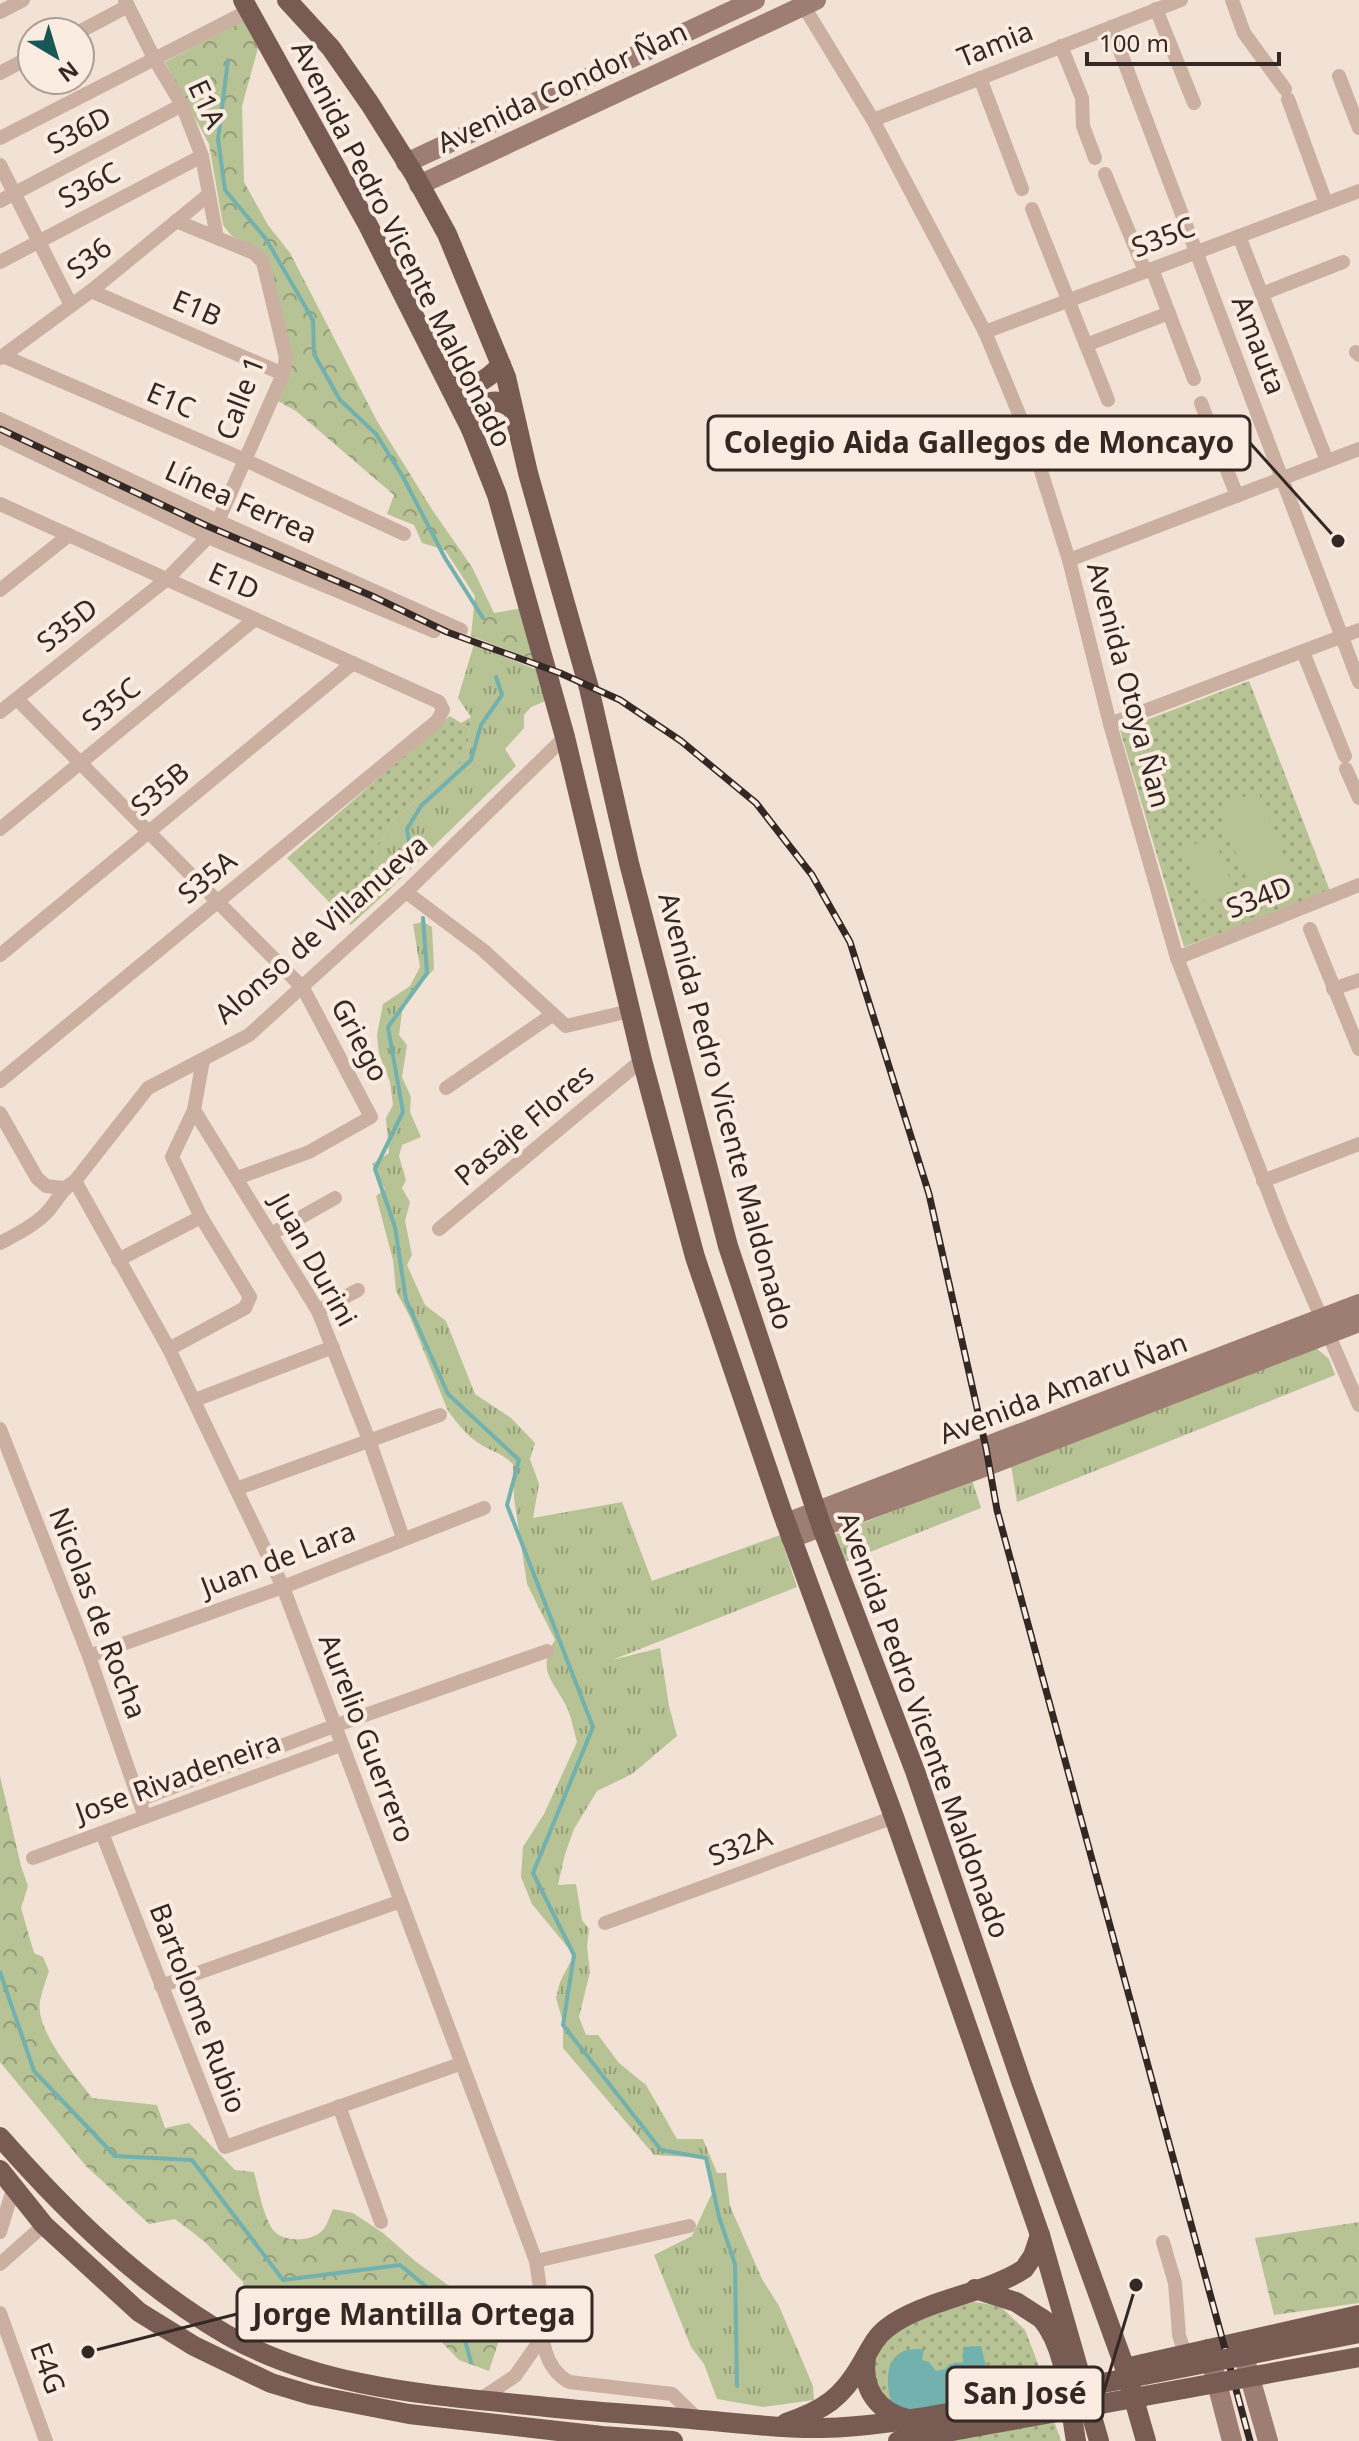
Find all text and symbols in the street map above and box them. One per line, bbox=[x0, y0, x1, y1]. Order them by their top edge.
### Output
street label: Avenida Condor Ñan bbox=[430, 11, 693, 161]
street label: Tamia bbox=[951, 11, 1038, 75]
north arrow bbox=[16, 16, 96, 96]
scale bar bbox=[1087, 16, 1279, 66]
text: 100 m bbox=[1099, 26, 1169, 59]
street label: Avenida Pedro Vicente Maldonado bbox=[284, 34, 522, 453]
text: N bbox=[53, 55, 85, 90]
street label: E1A bbox=[180, 73, 236, 134]
street label: S36D bbox=[40, 96, 117, 162]
street label: S36C bbox=[51, 152, 126, 216]
street label: S35C bbox=[1125, 207, 1200, 265]
street label: S36 bbox=[58, 228, 119, 287]
street label: E1B bbox=[167, 280, 228, 334]
street label: Amauta bbox=[1224, 290, 1296, 399]
street label: Calle 1 bbox=[206, 350, 272, 445]
street label: E1C bbox=[141, 372, 201, 426]
callout: Colegio Aida Gallegos de Moncayo bbox=[708, 416, 1250, 470]
text: Colegio Aida Gallegos de Moncayo bbox=[724, 421, 1234, 462]
street label: Línea Ferrea bbox=[160, 451, 323, 551]
street label: E1D bbox=[203, 552, 266, 608]
street label: Avenida Otoya Ñan bbox=[1079, 558, 1181, 812]
street label: S35D bbox=[28, 588, 105, 660]
street label: S35C bbox=[73, 668, 148, 738]
street label: S35B bbox=[122, 753, 197, 824]
street label: Alonso de Villanueva bbox=[206, 825, 435, 1032]
street label: S35A bbox=[169, 841, 244, 912]
street label: S34D bbox=[1220, 866, 1297, 926]
street label: Avenida Pedro Vicente Maldonado bbox=[650, 888, 804, 1334]
street label: Griego bbox=[323, 991, 399, 1088]
street label: Pasaje Flores bbox=[446, 1055, 601, 1194]
street label: Juan Durini bbox=[261, 1184, 367, 1333]
street label: Avenida Amaru Ñan bbox=[933, 1322, 1192, 1452]
street label: Nicolas de Rocha bbox=[41, 1501, 157, 1724]
street label: Avenida Pedro Vicente Maldonado bbox=[830, 1506, 1020, 1943]
street label: Juan de Lara bbox=[192, 1511, 360, 1606]
street label: Aurelio Guerrero bbox=[311, 1628, 425, 1847]
street label: Jose Rivadeneira bbox=[67, 1721, 285, 1832]
street label: S32A bbox=[702, 1816, 777, 1874]
street label: Bartolome Rubio bbox=[141, 1897, 256, 2118]
callout: Jorge Mantilla Ortega bbox=[237, 2287, 592, 2341]
text: Jorge Mantilla Ortega bbox=[250, 2293, 575, 2334]
street label: E4G bbox=[22, 2337, 76, 2399]
callout: San José bbox=[947, 2367, 1103, 2421]
text: San José bbox=[963, 2372, 1087, 2413]

